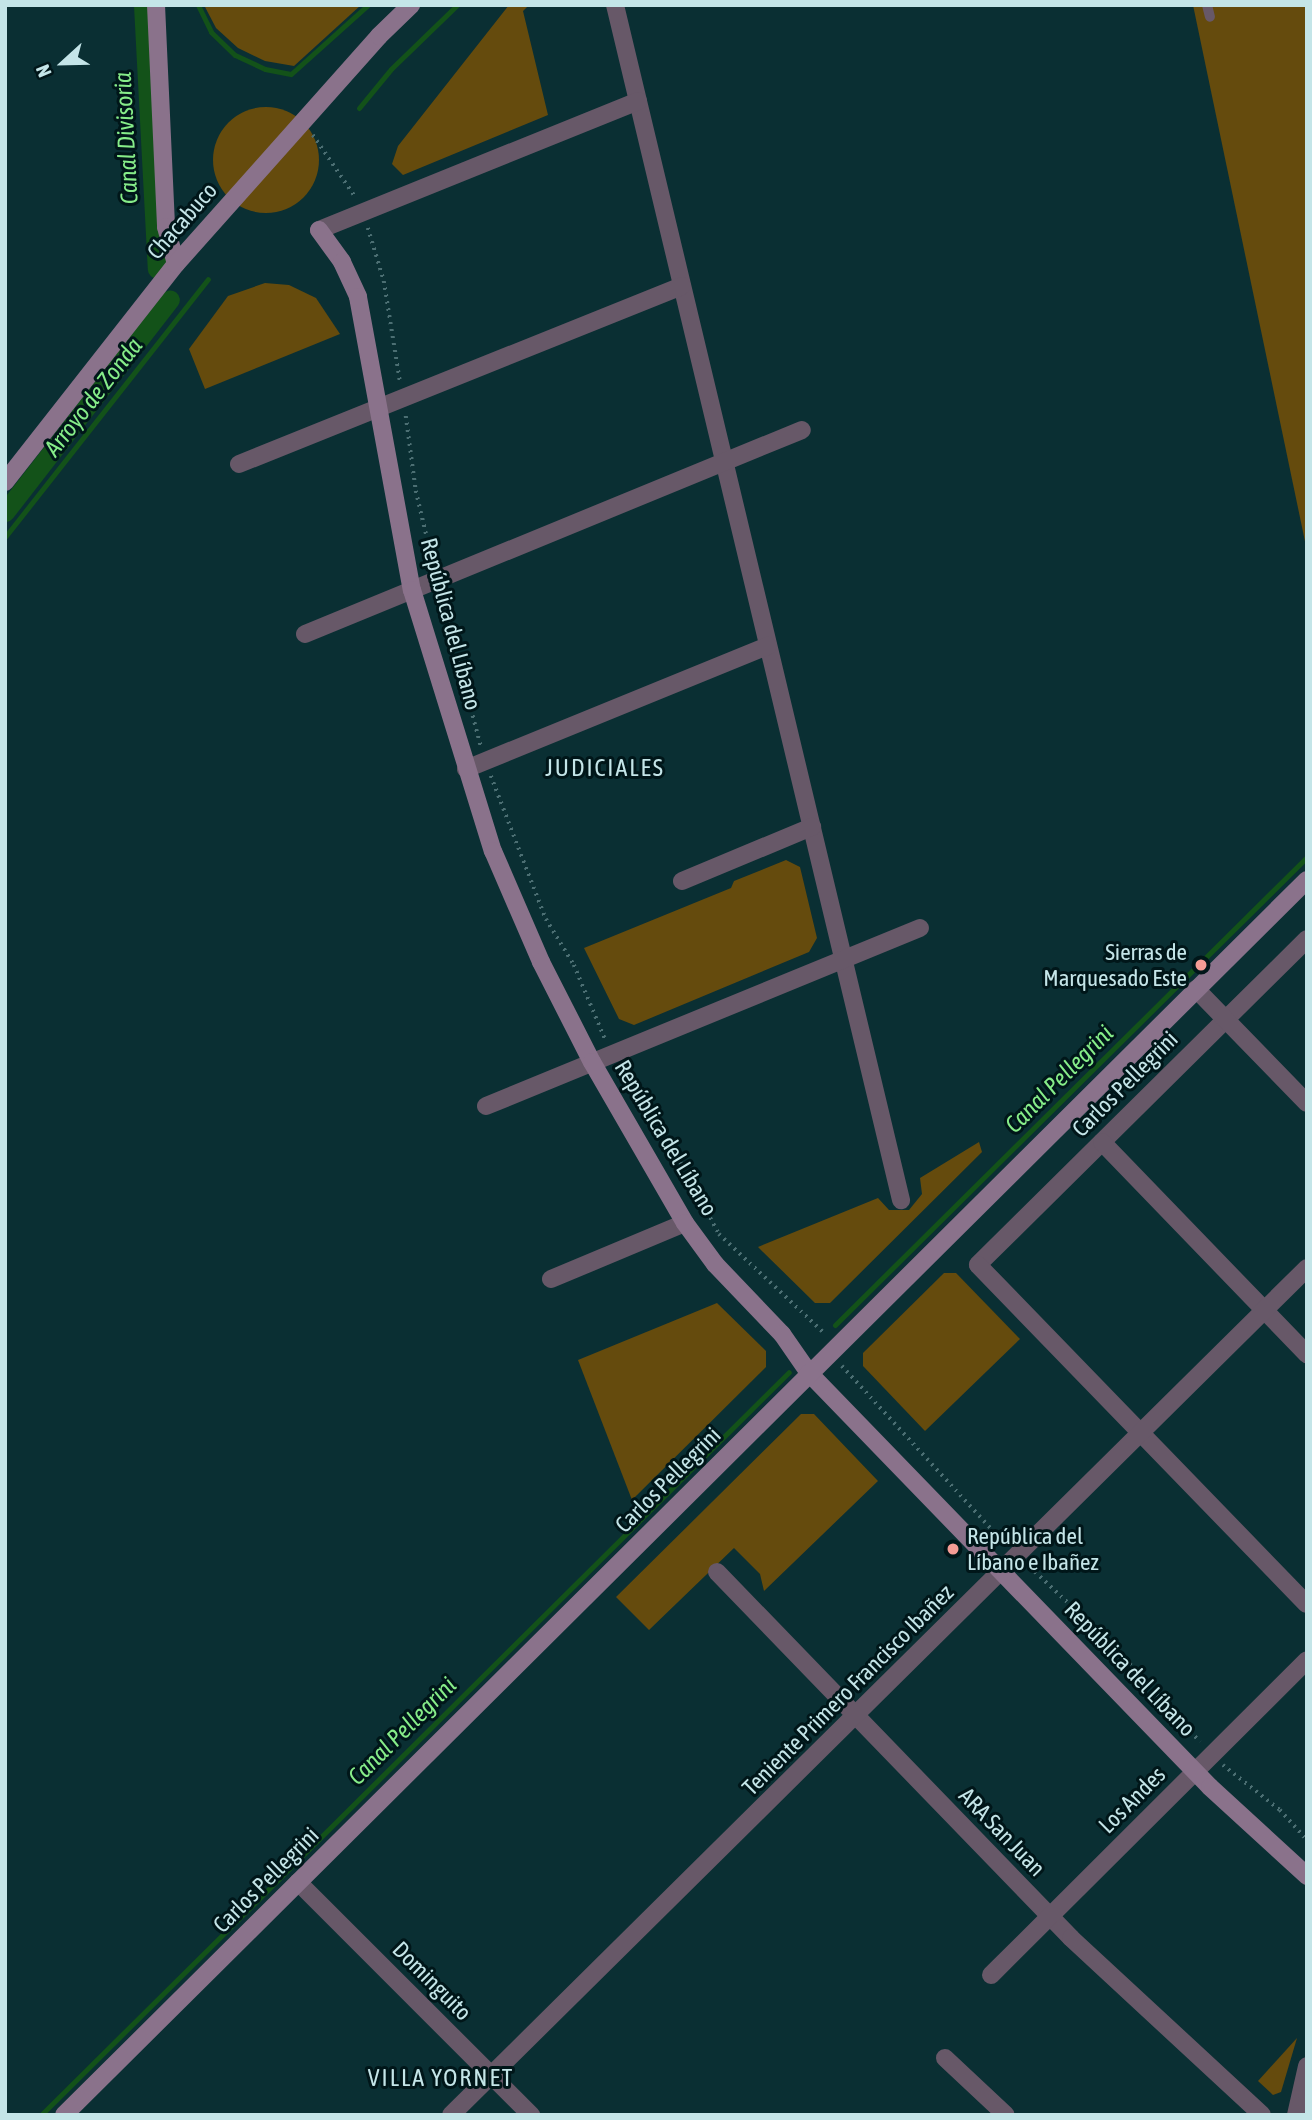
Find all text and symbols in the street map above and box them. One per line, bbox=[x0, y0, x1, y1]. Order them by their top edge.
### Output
north arrow bbox=[28, 28, 98, 98]
text: N bbox=[31, 62, 56, 80]
water label: Canal Divisoria bbox=[108, 71, 144, 205]
street label: Chacabuco bbox=[141, 177, 223, 265]
water label: Arroyo de Zonda bbox=[38, 332, 148, 462]
street label: República del Líbano bbox=[415, 535, 487, 713]
district label: JUDICIALES bbox=[546, 754, 664, 782]
place label: Sierras de Marquesado Este bbox=[1043, 938, 1187, 992]
marker: Sierras de Marquesado Este bbox=[1193, 957, 1209, 973]
water label: Canal Pellegrini bbox=[999, 1019, 1119, 1139]
street label: Carlos Pellegrini bbox=[1066, 1025, 1184, 1143]
street label: República del Líbano bbox=[609, 1055, 723, 1221]
street label: Carlos Pellegrini bbox=[609, 1421, 727, 1539]
place label: República del Líbano e Ibañez bbox=[967, 1522, 1099, 1576]
marker: República del Líbano e Ibañez bbox=[945, 1541, 961, 1557]
street label: Teniente Primero Francisco Ibañez bbox=[737, 1579, 959, 1801]
street label: República del Líbano bbox=[1059, 1596, 1201, 1742]
water label: Canal Pellegrini bbox=[342, 1671, 462, 1791]
street label: Los Andes bbox=[1093, 1761, 1171, 1839]
street label: ARA San Juan bbox=[953, 1782, 1051, 1882]
street label: Carlos Pellegrini bbox=[207, 1821, 325, 1939]
street label: Dominguito bbox=[387, 1936, 477, 2026]
district label: VILLA YORNET bbox=[369, 2064, 513, 2092]

